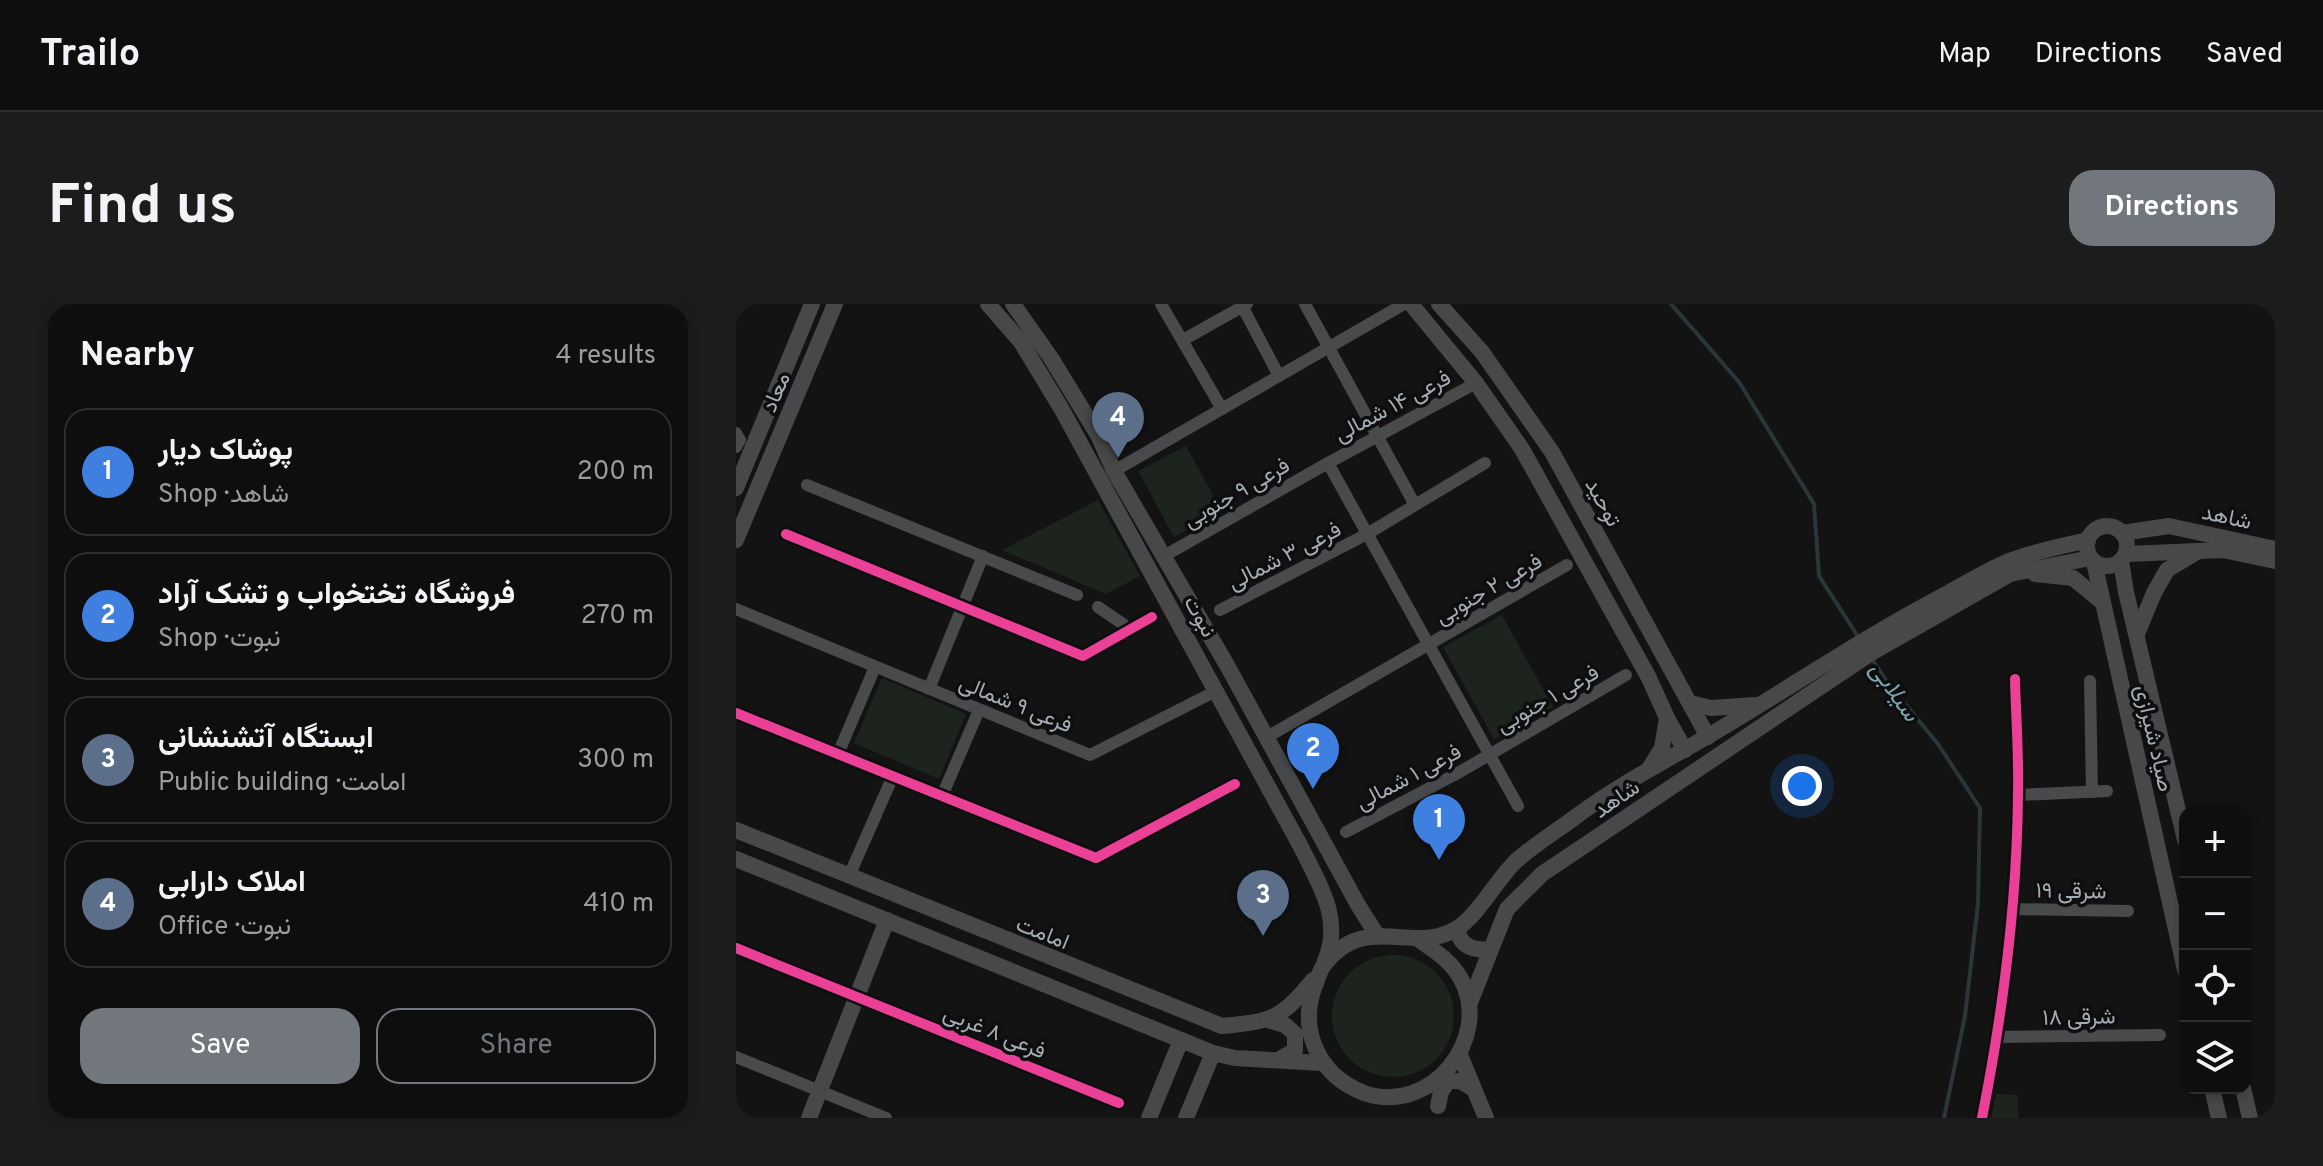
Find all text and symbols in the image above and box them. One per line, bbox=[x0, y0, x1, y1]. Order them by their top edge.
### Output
text: Trailo bbox=[40, 31, 140, 80]
text: Map bbox=[1938, 37, 1991, 73]
text: Directions bbox=[2035, 37, 2162, 73]
text: Saved bbox=[2206, 37, 2283, 73]
button: Directions bbox=[2069, 170, 2275, 246]
text: Find us bbox=[48, 173, 237, 243]
text: Nearby bbox=[80, 335, 195, 378]
text: 4 results bbox=[555, 340, 656, 373]
street label: فرعی ۱۴ شمالی bbox=[1330, 365, 1456, 449]
street label: معاد bbox=[757, 369, 798, 417]
pin: 4 bbox=[1092, 392, 1144, 458]
text: پوشاک دیار bbox=[158, 433, 293, 470]
street label: فرعی ۹ جنوبی bbox=[1179, 453, 1295, 535]
text: 1 bbox=[103, 456, 113, 489]
text: 200 m bbox=[577, 456, 654, 489]
street label: توحید bbox=[1578, 474, 1626, 532]
text: Shop · شاهد bbox=[158, 479, 289, 512]
street label: شاهد bbox=[2199, 500, 2254, 537]
street label: فرعی ۳ شمالی bbox=[1224, 517, 1346, 597]
street label: فرعی ۲ جنوبی bbox=[1431, 549, 1548, 632]
text: فروشگاه تختخواب و تشک آراد bbox=[158, 577, 515, 614]
street label: نبوت bbox=[1177, 592, 1221, 643]
text: 2 bbox=[100, 600, 116, 633]
text: 270 m bbox=[581, 600, 654, 633]
text: Shop · نبوت bbox=[158, 623, 281, 656]
water label: سیلابی bbox=[1862, 656, 1925, 729]
street label: فرعی ۱ جنوبی bbox=[1492, 660, 1604, 740]
street label: فرعی ۹ شمالی bbox=[954, 670, 1076, 740]
street label: صیاد شیرازی bbox=[2127, 682, 2178, 795]
text: ایستگاه آتشنشانی bbox=[158, 721, 374, 758]
pin: 2 bbox=[1287, 723, 1339, 789]
street label: فرعی ۱ شمالی bbox=[1352, 739, 1467, 817]
text: 3 bbox=[100, 744, 116, 777]
text: 300 m bbox=[577, 744, 654, 777]
your location bbox=[1782, 766, 1822, 806]
text: Public building · امامت bbox=[158, 767, 406, 800]
street label: شاهد bbox=[1589, 775, 1646, 825]
pin: 1 bbox=[1413, 794, 1465, 860]
map controls bbox=[2179, 806, 2251, 1094]
button: + bbox=[2179, 806, 2251, 878]
text: املاک دارابی bbox=[158, 865, 306, 902]
pin: 3 bbox=[1237, 870, 1289, 936]
street label: ۱۹ شرقی bbox=[2035, 878, 2107, 907]
button: − bbox=[2179, 878, 2251, 950]
text: 4 bbox=[100, 888, 116, 921]
text: 410 m bbox=[583, 888, 654, 921]
text: Office · نبوت bbox=[158, 911, 291, 944]
street label: امامت bbox=[1012, 912, 1073, 957]
button: locate bbox=[2179, 950, 2251, 1022]
street label: فرعی ۸ غربی bbox=[939, 1001, 1049, 1066]
street label: ۱۸ شرقی bbox=[2042, 1004, 2116, 1033]
button: Save bbox=[80, 1008, 360, 1084]
button: Share bbox=[376, 1008, 656, 1084]
button: layers bbox=[2179, 1022, 2251, 1094]

